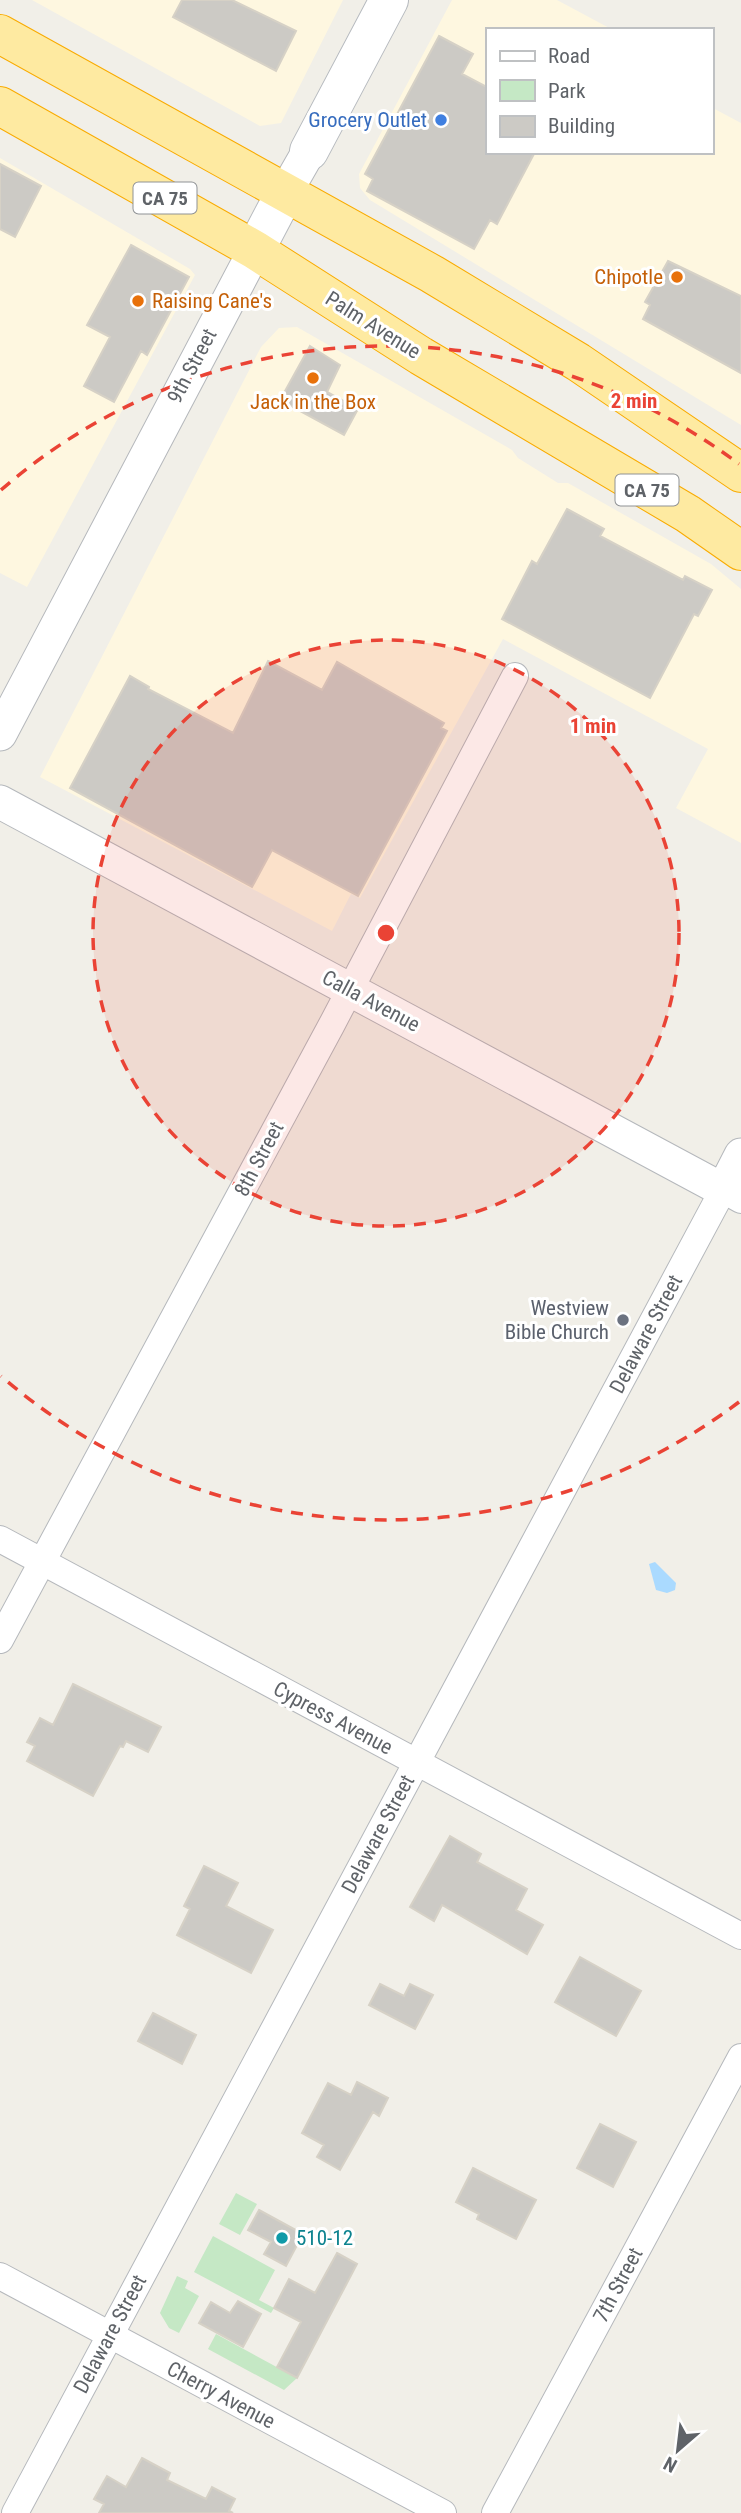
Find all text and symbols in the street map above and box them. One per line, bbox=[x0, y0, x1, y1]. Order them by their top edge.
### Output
legend bbox=[486, 28, 713, 154]
text: Road bbox=[548, 44, 590, 68]
text: Park bbox=[548, 79, 586, 103]
place label: Grocery Outlet bbox=[308, 108, 427, 132]
marker: Grocery Outlet bbox=[433, 112, 449, 128]
text: Building bbox=[548, 114, 615, 138]
road number: CA 75 bbox=[134, 182, 196, 214]
place label: Chipotle bbox=[594, 265, 663, 289]
marker: Chipotle bbox=[669, 269, 685, 285]
street label: Palm Avenue bbox=[321, 286, 425, 364]
place label: Raising Cane's bbox=[152, 289, 272, 313]
marker: Raising Cane's bbox=[130, 293, 146, 309]
street label: 9th Street bbox=[162, 325, 222, 407]
marker: Jack in the Box bbox=[305, 370, 321, 386]
text: 2 min bbox=[611, 389, 657, 413]
place label: Jack in the Box bbox=[250, 390, 376, 414]
road number: CA 75 bbox=[616, 475, 678, 505]
text: 1 min bbox=[570, 714, 616, 738]
centre of rings bbox=[374, 921, 398, 945]
street label: Calla Avenue bbox=[318, 965, 424, 1037]
street label: 8th Street bbox=[229, 1118, 289, 1200]
street label: Delaware Street bbox=[605, 1271, 687, 1397]
place label: Westview Bible Church bbox=[505, 1296, 609, 1344]
marker: Westview Bible Church bbox=[615, 1312, 631, 1328]
street label: Cypress Avenue bbox=[269, 1677, 397, 1760]
street label: Delaware Street bbox=[337, 1771, 419, 1897]
place label: 510-12 bbox=[296, 2226, 353, 2250]
marker: 510-12 bbox=[274, 2230, 290, 2246]
street label: 7th Street bbox=[588, 2244, 648, 2326]
street label: Delaware Street bbox=[69, 2271, 151, 2397]
street label: Cherry Avenue bbox=[163, 2356, 279, 2434]
north arrow bbox=[643, 2415, 713, 2485]
text: N bbox=[660, 2452, 681, 2477]

